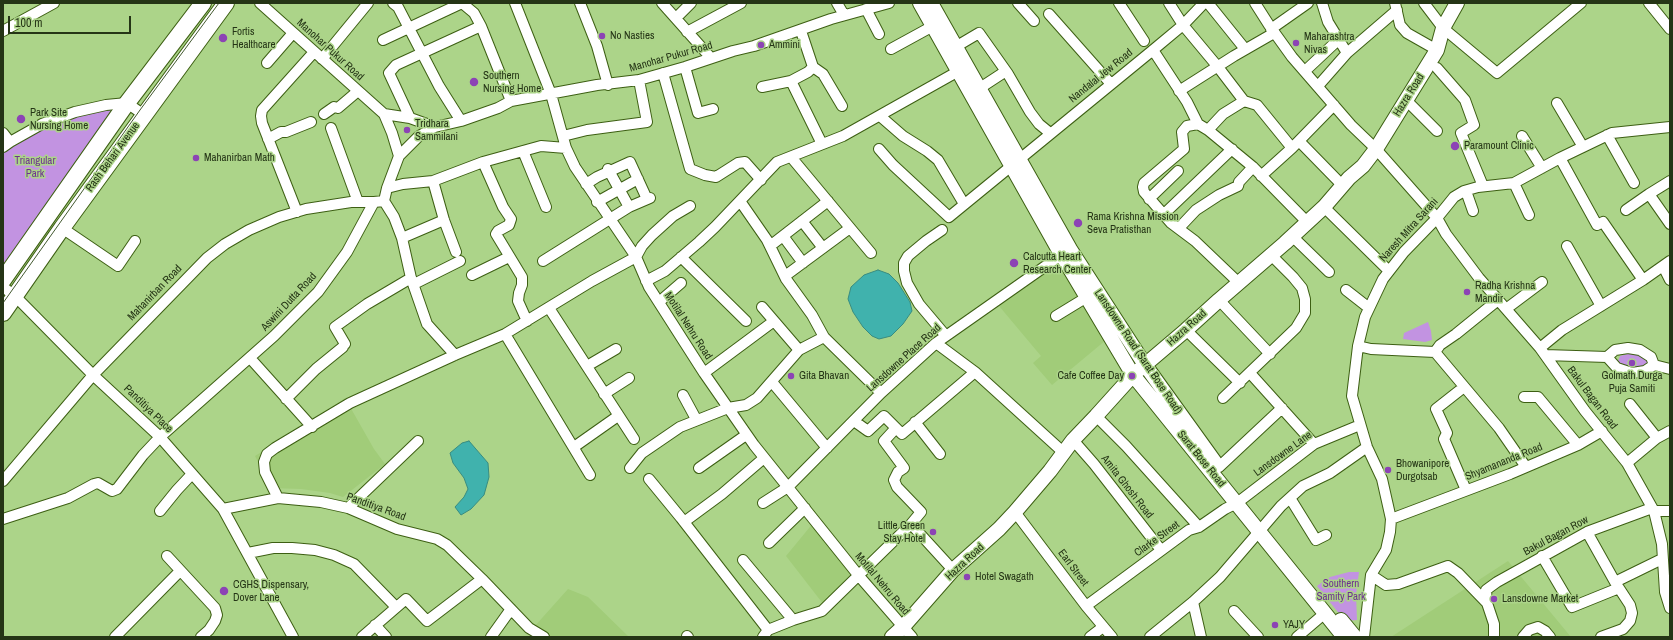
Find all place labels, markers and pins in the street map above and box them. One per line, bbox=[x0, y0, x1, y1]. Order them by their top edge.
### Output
place label: Fortis Healthcare bbox=[232, 25, 276, 51]
place label: No Nasties bbox=[610, 29, 655, 43]
place label: Maharashtra Nivas bbox=[1304, 30, 1355, 56]
marker: No Nasties bbox=[597, 31, 607, 41]
marker: Fortis Healthcare bbox=[217, 32, 229, 44]
place label: Ammini bbox=[769, 38, 800, 52]
marker: Maharashtra Nivas bbox=[1291, 38, 1301, 48]
marker: Ammini bbox=[756, 40, 766, 50]
place label: Southern Nursing Home bbox=[483, 69, 541, 95]
marker: Southern Nursing Home bbox=[468, 76, 480, 88]
place label: Park Site Nursing Home bbox=[30, 106, 88, 132]
marker: Park Site Nursing Home bbox=[15, 113, 27, 125]
place label: Tridhara Sammilani bbox=[415, 117, 458, 143]
marker: Tridhara Sammilani bbox=[402, 125, 412, 135]
place label: Paramount Clinic bbox=[1464, 139, 1534, 153]
marker: Paramount Clinic bbox=[1449, 140, 1461, 152]
place label: Mahanirban Math bbox=[204, 151, 275, 165]
marker: Mahanirban Math bbox=[191, 153, 201, 163]
place label: Rama Krishna Mission Seva Pratisthan bbox=[1087, 210, 1179, 236]
marker: Rama Krishna Mission Seva Pratisthan bbox=[1072, 217, 1084, 229]
place label: Calcutta Heart Research Center bbox=[1023, 250, 1091, 276]
marker: Calcutta Heart Research Center bbox=[1008, 257, 1020, 269]
place label: Radha Krishna Mandir bbox=[1475, 279, 1535, 305]
marker: Radha Krishna Mandir bbox=[1462, 287, 1472, 297]
marker: Golmath Durga Puja Samiti bbox=[1627, 358, 1637, 368]
place label: Gita Bhavan bbox=[799, 369, 849, 383]
place label: Cafe Coffee Day bbox=[1057, 369, 1124, 383]
place label: Golmath Durga Puja Samiti bbox=[1601, 369, 1663, 395]
marker: Gita Bhavan bbox=[786, 371, 796, 381]
marker: Cafe Coffee Day bbox=[1127, 371, 1137, 381]
place label: Bhowanipore Durgotsab bbox=[1396, 457, 1449, 483]
marker: Bhowanipore Durgotsab bbox=[1383, 465, 1393, 475]
place label: Little Green Stay Hotel bbox=[878, 519, 925, 545]
marker: Little Green Stay Hotel bbox=[928, 527, 938, 537]
place label: Hotel Swagath bbox=[975, 570, 1034, 584]
marker: Hotel Swagath bbox=[962, 572, 972, 582]
place label: CGHS Dispensary, Dover Lane bbox=[233, 578, 309, 604]
marker: CGHS Dispensary, Dover Lane bbox=[218, 585, 230, 597]
place label: Lansdowne Market bbox=[1502, 592, 1578, 606]
marker: Lansdowne Market bbox=[1489, 594, 1499, 604]
place label: YAJY bbox=[1283, 618, 1305, 632]
marker: YAJY bbox=[1270, 620, 1280, 630]

